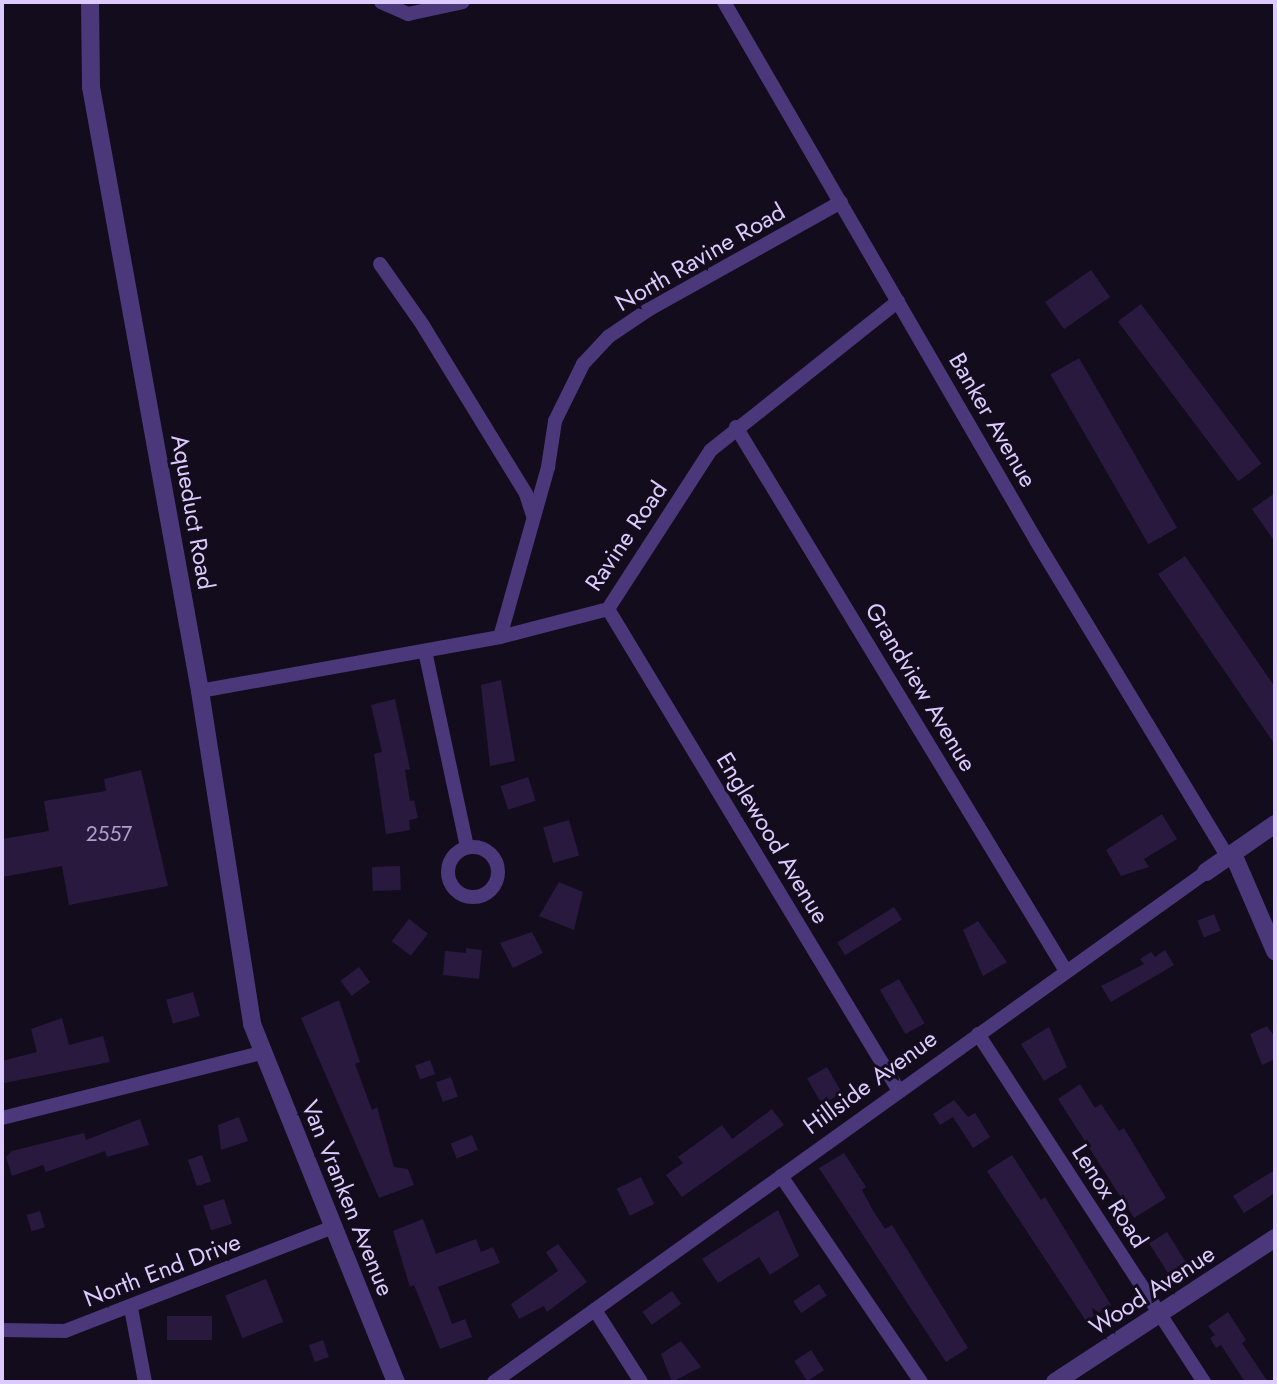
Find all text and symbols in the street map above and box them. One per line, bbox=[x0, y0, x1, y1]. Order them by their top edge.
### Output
street label: North Ravine Road bbox=[610, 197, 790, 317]
street label: Banker Avenue bbox=[943, 348, 1043, 492]
street label: Aqueduct Road bbox=[165, 432, 221, 592]
street label: Ravine Road bbox=[579, 476, 673, 596]
street label: Grandview Avenue bbox=[859, 597, 983, 777]
street label: Englewood Avenue bbox=[710, 747, 836, 929]
house number: 2557 bbox=[86, 821, 132, 847]
street label: Hillside Avenue bbox=[797, 1024, 943, 1140]
street label: Van Vranken Avenue bbox=[296, 1096, 400, 1300]
street label: Lenox Road bbox=[1066, 1139, 1154, 1253]
street label: North End Drive bbox=[80, 1227, 244, 1313]
street label: Wood Avenue bbox=[1084, 1239, 1220, 1341]

